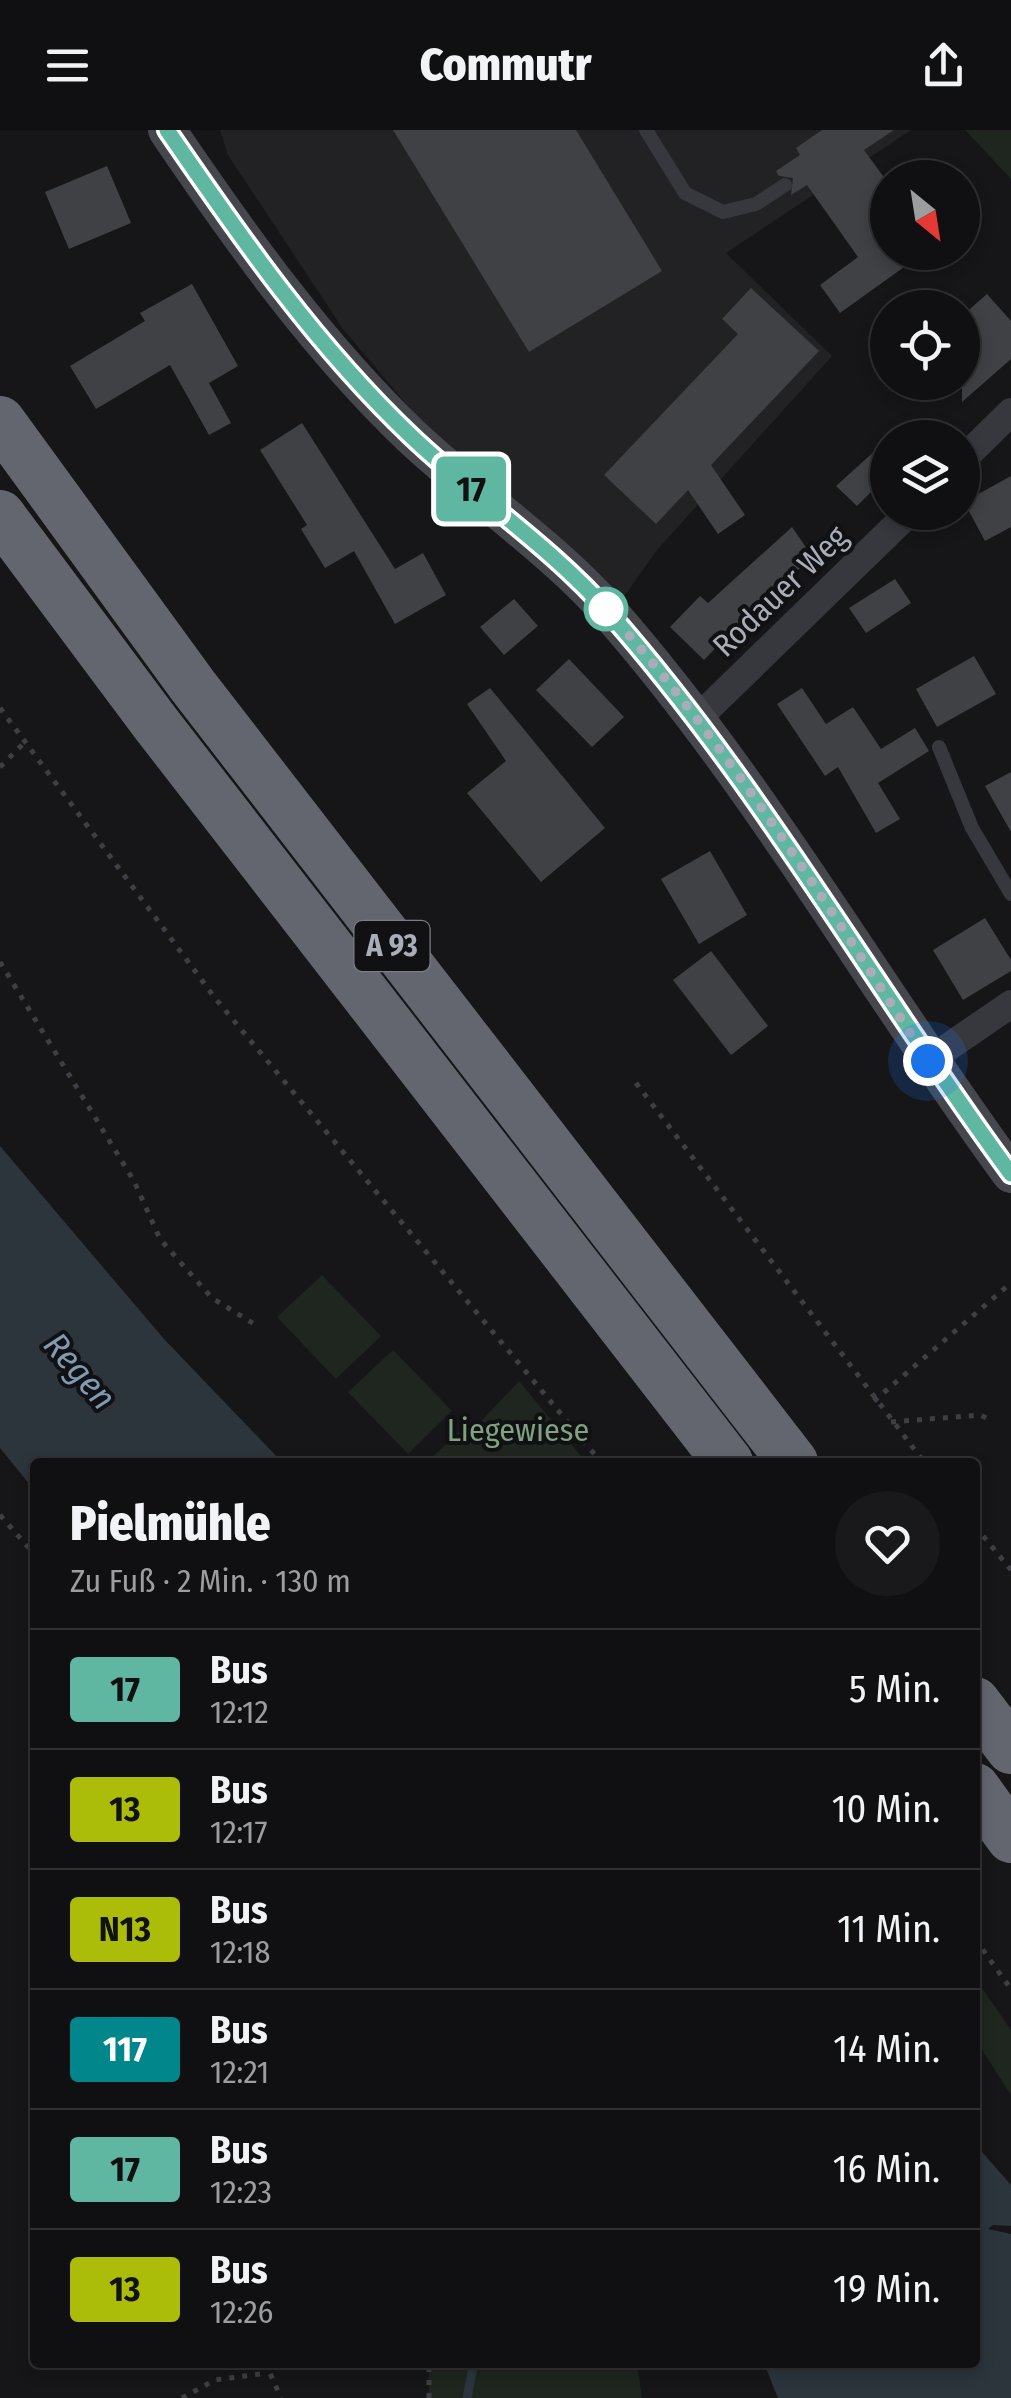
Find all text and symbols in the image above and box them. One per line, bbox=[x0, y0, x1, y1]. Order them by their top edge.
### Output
icon: menu bbox=[40, 38, 95, 93]
text: Commutr bbox=[420, 38, 591, 92]
icon: share bbox=[916, 38, 971, 93]
north arrow bbox=[870, 160, 980, 270]
map controls bbox=[870, 160, 980, 530]
button: locate bbox=[870, 290, 980, 400]
button: layers bbox=[870, 420, 980, 530]
line badge: 17 bbox=[426, 456, 516, 522]
text: 17 bbox=[456, 468, 486, 510]
street label: Rodauer Weg bbox=[705, 517, 855, 665]
unlabelled marker bbox=[585, 588, 627, 630]
road number: A 93 bbox=[354, 921, 430, 971]
your location bbox=[903, 1036, 953, 1086]
water label: Regen bbox=[35, 1324, 125, 1418]
park label: Liegewiese bbox=[447, 1411, 589, 1449]
button: heart bbox=[835, 1491, 940, 1596]
text: Pielmühle bbox=[70, 1495, 271, 1553]
text: Zu Fuß · 2 Min. · 130 m bbox=[70, 1562, 351, 1600]
text: Bus bbox=[210, 1647, 268, 1693]
text: 5 Min. bbox=[849, 1666, 940, 1712]
text: 17 bbox=[110, 1668, 140, 1710]
text: 12:12 bbox=[210, 1693, 269, 1731]
text: Bus bbox=[210, 1767, 268, 1813]
text: 10 Min. bbox=[832, 1786, 940, 1832]
text: 13 bbox=[109, 1788, 141, 1830]
text: 12:17 bbox=[210, 1813, 268, 1851]
text: Bus bbox=[210, 1887, 268, 1933]
text: 11 Min. bbox=[837, 1906, 940, 1952]
text: N13 bbox=[99, 1908, 151, 1950]
text: 12:18 bbox=[210, 1933, 271, 1971]
text: Bus bbox=[210, 2007, 268, 2053]
text: 14 Min. bbox=[833, 2026, 940, 2072]
text: 117 bbox=[103, 2028, 147, 2070]
text: 12:21 bbox=[210, 2053, 269, 2091]
text: Bus bbox=[210, 2127, 268, 2173]
text: 16 Min. bbox=[833, 2146, 940, 2192]
text: 17 bbox=[110, 2148, 140, 2190]
text: 12:23 bbox=[210, 2173, 272, 2211]
text: Bus bbox=[210, 2247, 268, 2293]
text: 19 Min. bbox=[833, 2266, 940, 2312]
text: 13 bbox=[109, 2268, 141, 2310]
text: 12:26 bbox=[210, 2293, 273, 2331]

